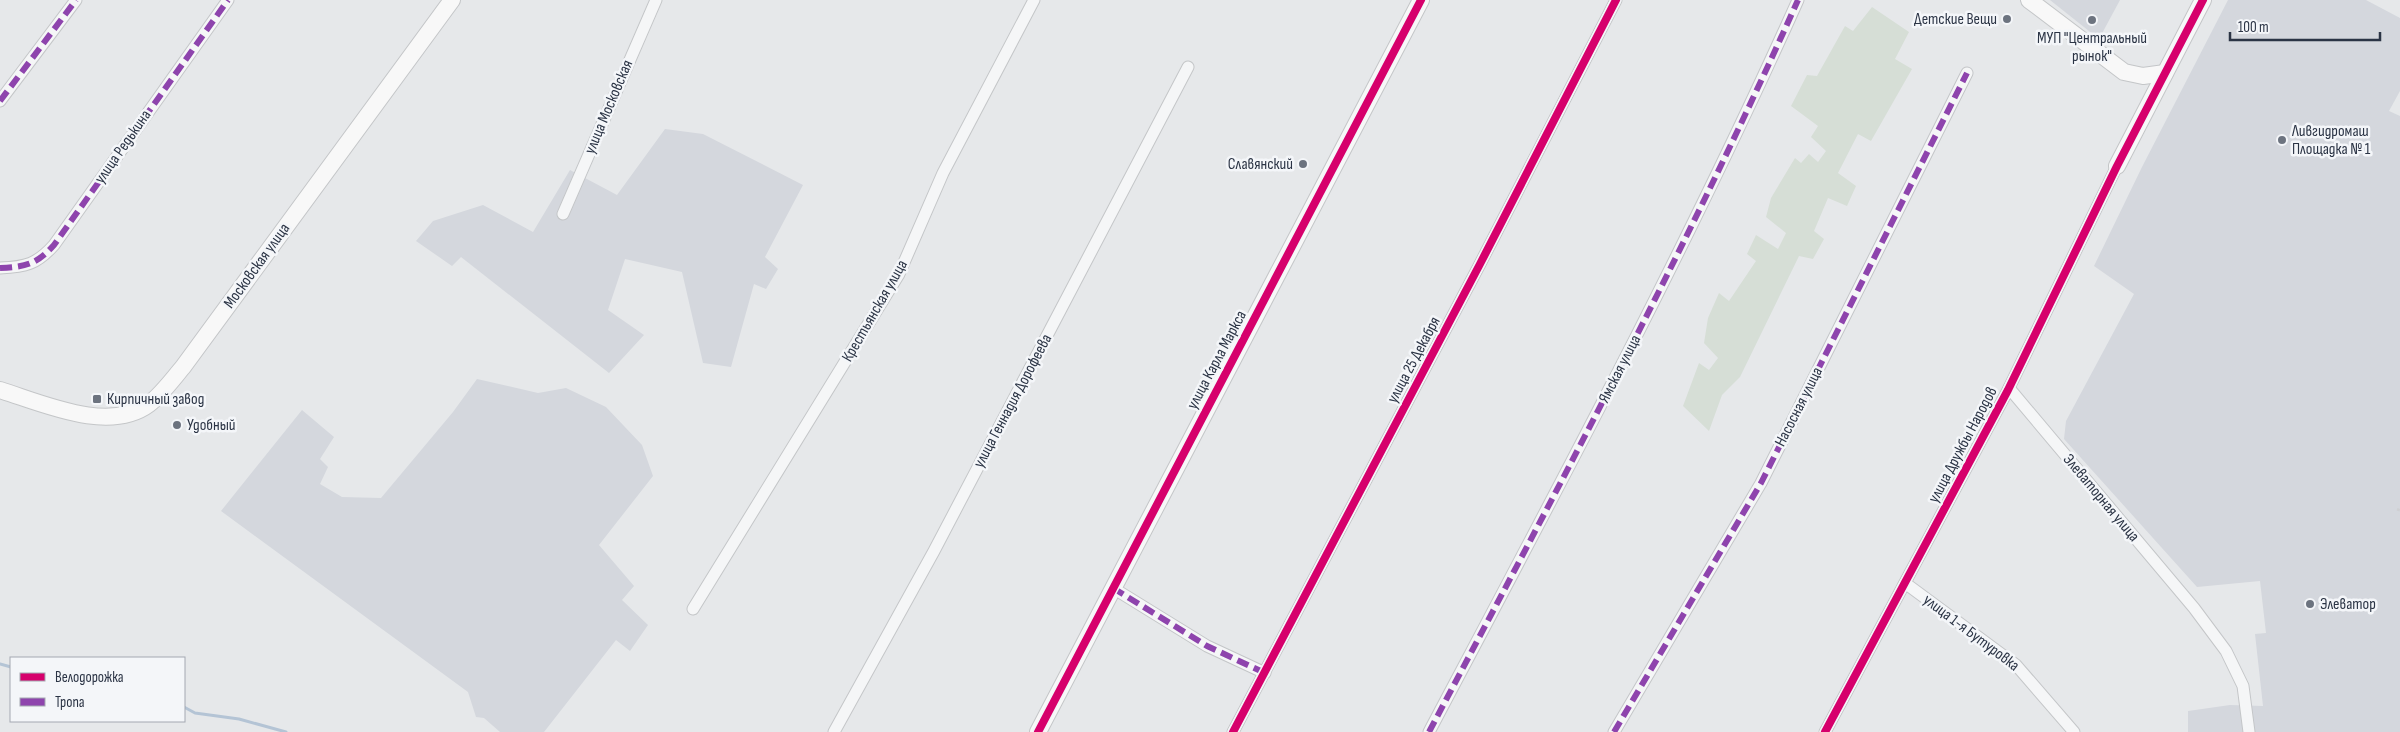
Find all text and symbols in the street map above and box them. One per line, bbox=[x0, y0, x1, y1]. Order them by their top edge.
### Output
place label: Детские Вещи bbox=[1914, 10, 1997, 29]
scale bar bbox=[2230, 10, 2380, 42]
marker: Детские Вещи bbox=[2001, 13, 2013, 25]
marker: МУП "Центральный рынок" bbox=[2086, 14, 2098, 26]
text: 100 m bbox=[2238, 18, 2269, 37]
place label: МУП "Центральный рынок" bbox=[2037, 29, 2147, 66]
street label: улица Московская bbox=[581, 57, 637, 157]
street label: улица Редькина bbox=[91, 107, 155, 187]
place label: Ливгидромаш Площадка № 1 bbox=[2291, 122, 2371, 159]
marker: Ливгидромаш Площадка № 1 bbox=[2276, 134, 2288, 146]
place label: Славянский bbox=[1228, 155, 1293, 174]
marker: Славянский bbox=[1297, 158, 1309, 170]
street label: Московская улица bbox=[220, 220, 294, 312]
street label: Крестьянская улица bbox=[838, 257, 912, 365]
street label: улица Карла Маркса bbox=[1183, 308, 1251, 412]
street label: улица 25 Декабря bbox=[1383, 314, 1445, 406]
street label: улица Геннадия Дорофеева bbox=[970, 331, 1056, 471]
street label: Ямская улица bbox=[1595, 332, 1645, 406]
street label: Насосная улица bbox=[1771, 364, 1827, 450]
street label: улица Дружбы Народов bbox=[1924, 384, 2002, 506]
place label: Кирпичный завод bbox=[107, 390, 204, 409]
marker: Кирпичный завод bbox=[91, 393, 103, 405]
place label: Удобный bbox=[187, 416, 235, 435]
marker: Удобный bbox=[171, 419, 183, 431]
street label: Элеваторная улица bbox=[2059, 450, 2143, 546]
street label: улица 1-я Бутуровка bbox=[1919, 591, 2023, 675]
place label: Элеватор bbox=[2320, 595, 2376, 614]
marker: Элеватор bbox=[2304, 598, 2316, 610]
legend bbox=[10, 657, 185, 722]
text: Велодорожка bbox=[55, 668, 124, 687]
text: Тропа bbox=[55, 693, 85, 712]

